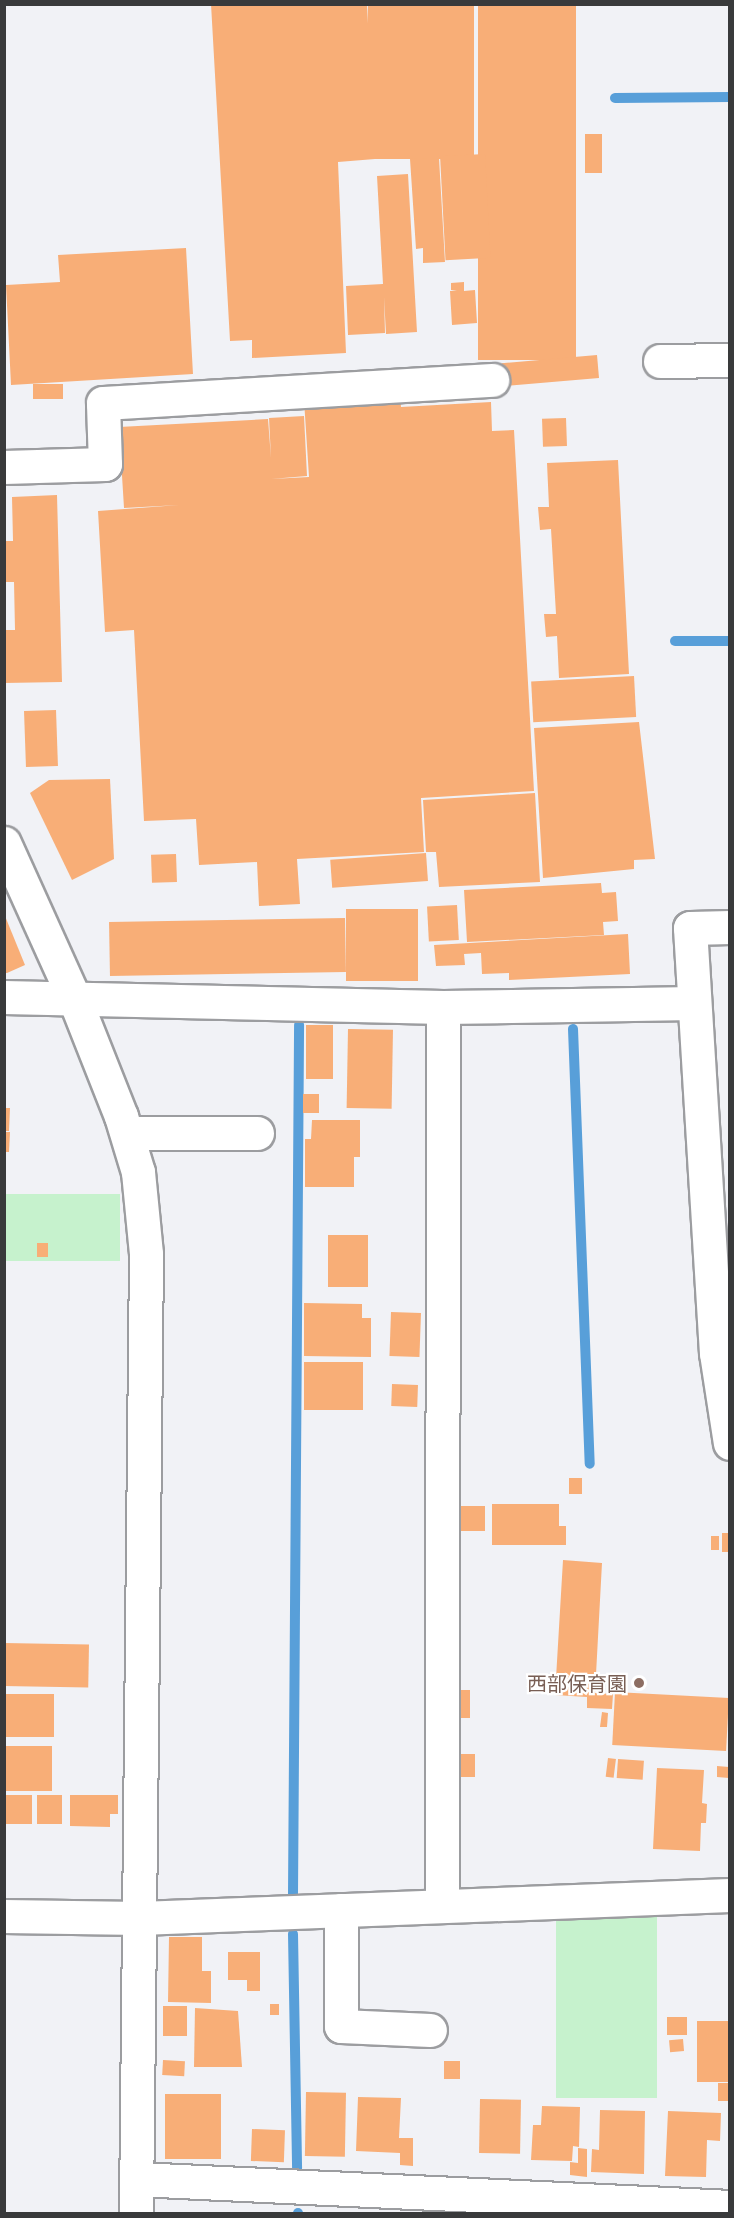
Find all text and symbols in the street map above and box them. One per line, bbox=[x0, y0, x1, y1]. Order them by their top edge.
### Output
place label: 西部保育園 bbox=[527, 1671, 627, 1695]
marker: 西部保育園 bbox=[632, 1676, 646, 1690]

